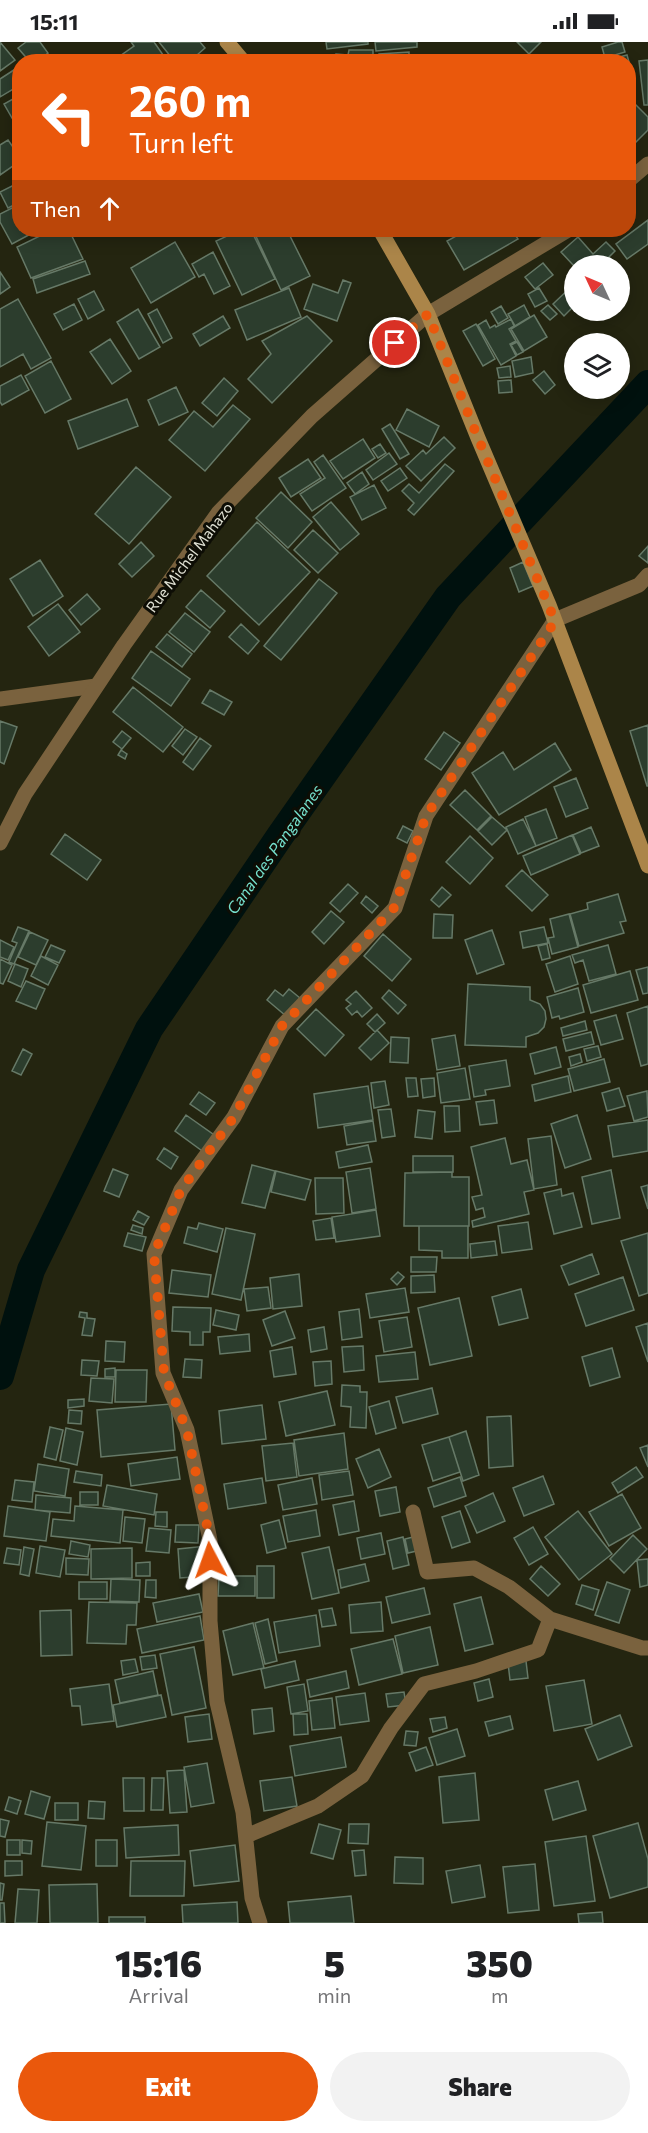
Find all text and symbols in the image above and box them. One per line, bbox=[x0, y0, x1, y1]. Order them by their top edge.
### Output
text: 15:11 bbox=[30, 8, 79, 35]
text: 260 m bbox=[129, 74, 251, 126]
icon: left bbox=[30, 78, 108, 156]
text: Turn left bbox=[129, 126, 233, 159]
icon: ahead bbox=[93, 192, 126, 225]
text: Then bbox=[30, 195, 81, 222]
north arrow bbox=[564, 255, 630, 321]
map controls bbox=[564, 255, 630, 399]
pin bbox=[369, 317, 420, 368]
icon: arrive bbox=[378, 326, 411, 359]
button: layers bbox=[564, 333, 630, 399]
street label: Rue Michel Mahazo bbox=[142, 499, 236, 615]
water label: Canal des Pangalanes bbox=[222, 781, 326, 917]
position arrow bbox=[178, 1528, 242, 1592]
text: 15:16 bbox=[115, 1940, 202, 1984]
text: 5 bbox=[324, 1940, 345, 1984]
text: 350 bbox=[466, 1940, 533, 1984]
text: Arrival bbox=[128, 1983, 189, 2007]
text: min bbox=[317, 1983, 351, 2007]
text: m bbox=[491, 1983, 508, 2007]
button: Exit bbox=[18, 2052, 318, 2121]
button: Share bbox=[330, 2052, 630, 2121]

